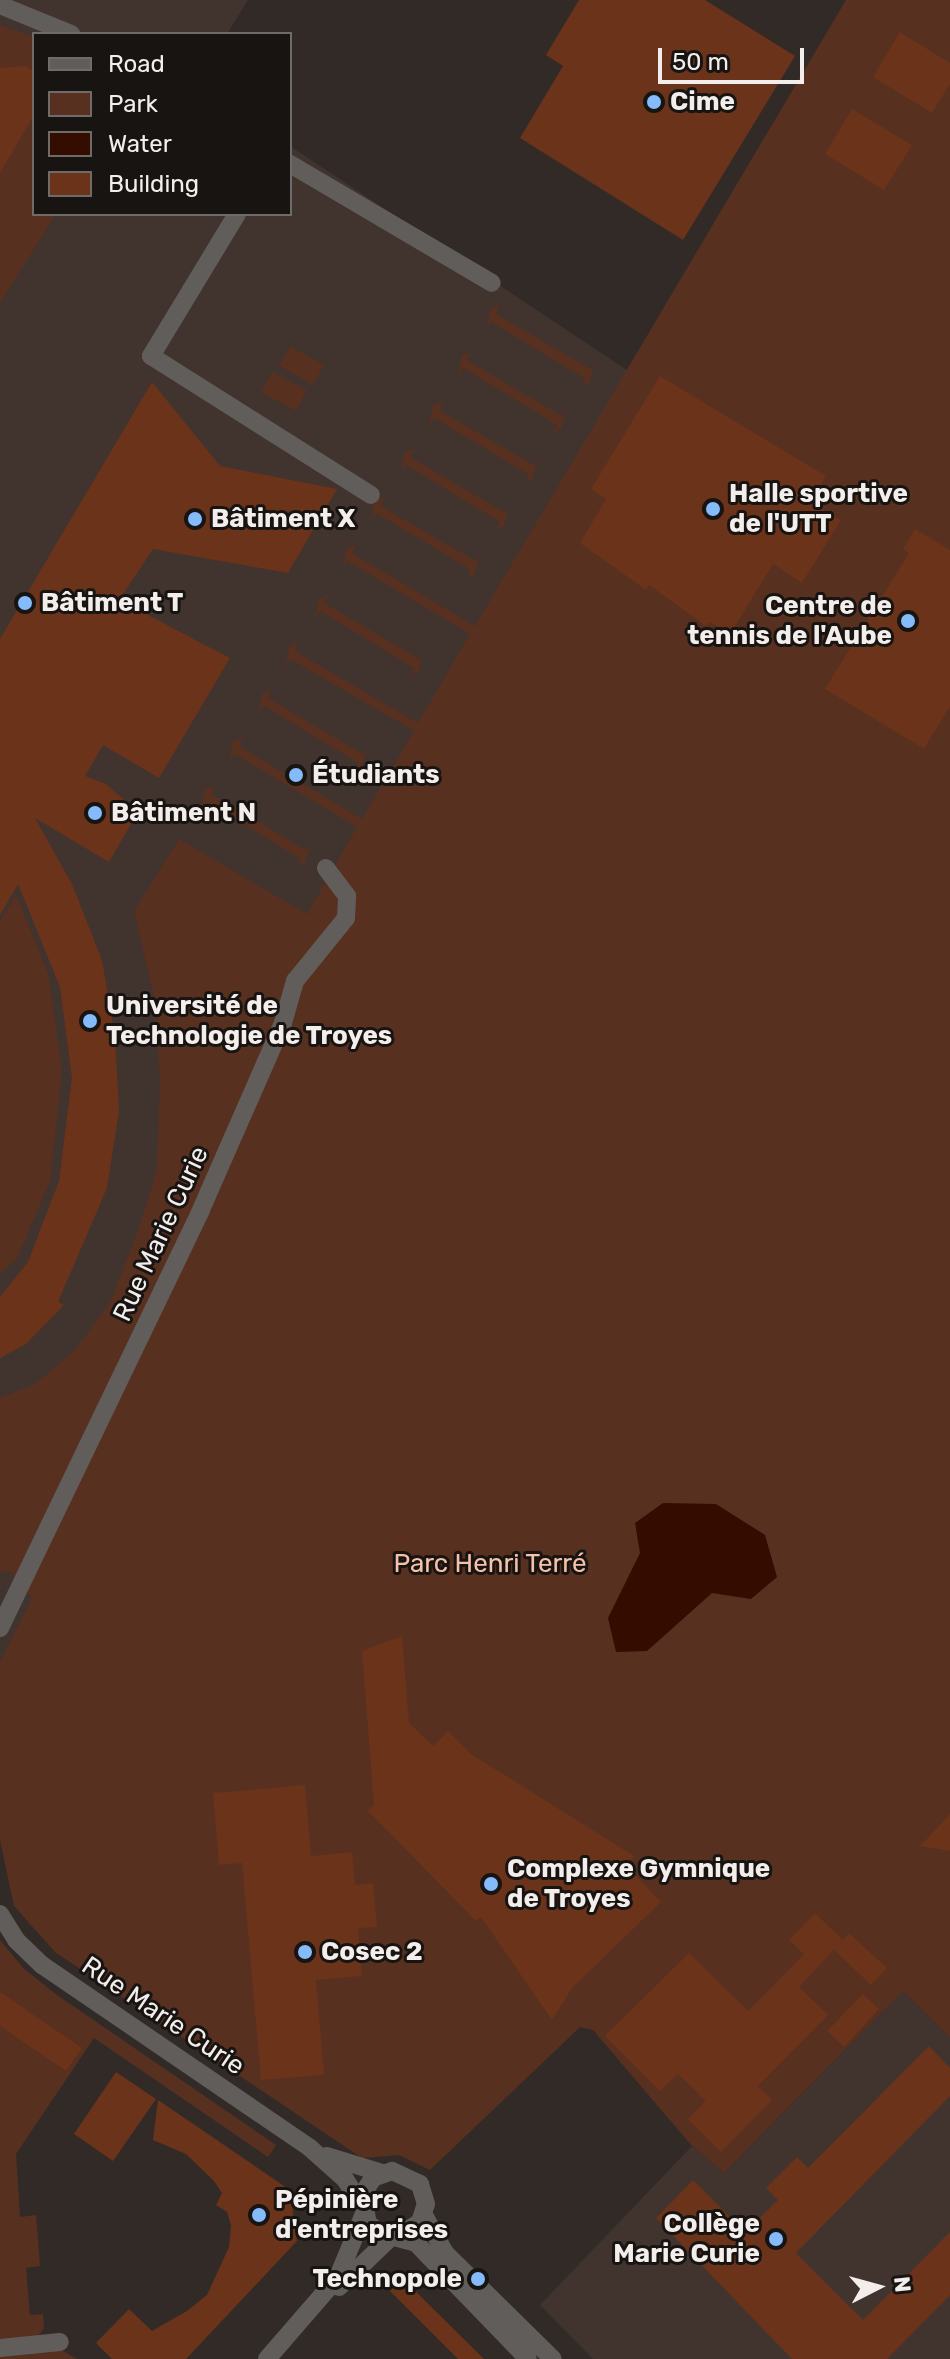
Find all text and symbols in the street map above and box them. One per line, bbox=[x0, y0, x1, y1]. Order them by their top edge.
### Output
legend bbox=[32, 32, 292, 216]
scale bar bbox=[662, 32, 808, 82]
text: 50 m bbox=[672, 48, 729, 76]
text: Road bbox=[108, 50, 165, 78]
place label: Cime bbox=[670, 86, 735, 118]
text: Park bbox=[108, 90, 158, 118]
marker: Cime bbox=[645, 93, 663, 111]
text: Water bbox=[108, 130, 172, 158]
text: Building bbox=[108, 170, 199, 198]
place label: Halle sportive de l'UTT bbox=[729, 478, 908, 540]
marker: Halle sportive de l'UTT bbox=[704, 500, 722, 518]
place label: Bâtiment X bbox=[211, 503, 356, 535]
marker: Bâtiment X bbox=[186, 510, 204, 528]
place label: Bâtiment T bbox=[41, 587, 184, 619]
place label: Centre de tennis de l'Aube bbox=[687, 590, 892, 652]
marker: Bâtiment T bbox=[16, 594, 34, 612]
marker: Centre de tennis de l'Aube bbox=[899, 612, 917, 630]
place label: Étudiants bbox=[312, 759, 440, 791]
marker: Étudiants bbox=[287, 766, 305, 784]
place label: Bâtiment N bbox=[111, 797, 256, 829]
marker: Bâtiment N bbox=[86, 804, 104, 822]
place label: Université de Technologie de Troyes bbox=[106, 990, 393, 1052]
marker: Université de Technologie de Troyes bbox=[81, 1012, 99, 1030]
street label: Rue Marie Curie bbox=[107, 1142, 215, 1326]
park label: Parc Henri Terré bbox=[393, 1548, 587, 1580]
place label: Complexe Gymnique de Troyes bbox=[507, 1853, 770, 1914]
marker: Complexe Gymnique de Troyes bbox=[482, 1875, 500, 1893]
place label: Cosec 2 bbox=[321, 1936, 423, 1968]
marker: Cosec 2 bbox=[296, 1943, 314, 1961]
street label: Rue Marie Curie bbox=[76, 1950, 250, 2082]
place label: Pépinière d'entreprises bbox=[275, 2184, 448, 2246]
marker: Pépinière d'entreprises bbox=[250, 2206, 268, 2224]
place label: Collège Marie Curie bbox=[613, 2208, 760, 2270]
marker: Collège Marie Curie bbox=[767, 2230, 785, 2248]
north arrow bbox=[838, 2247, 918, 2327]
place label: Technopole bbox=[312, 2263, 462, 2295]
marker: Technopole bbox=[469, 2270, 487, 2288]
text: N bbox=[888, 2275, 917, 2294]

